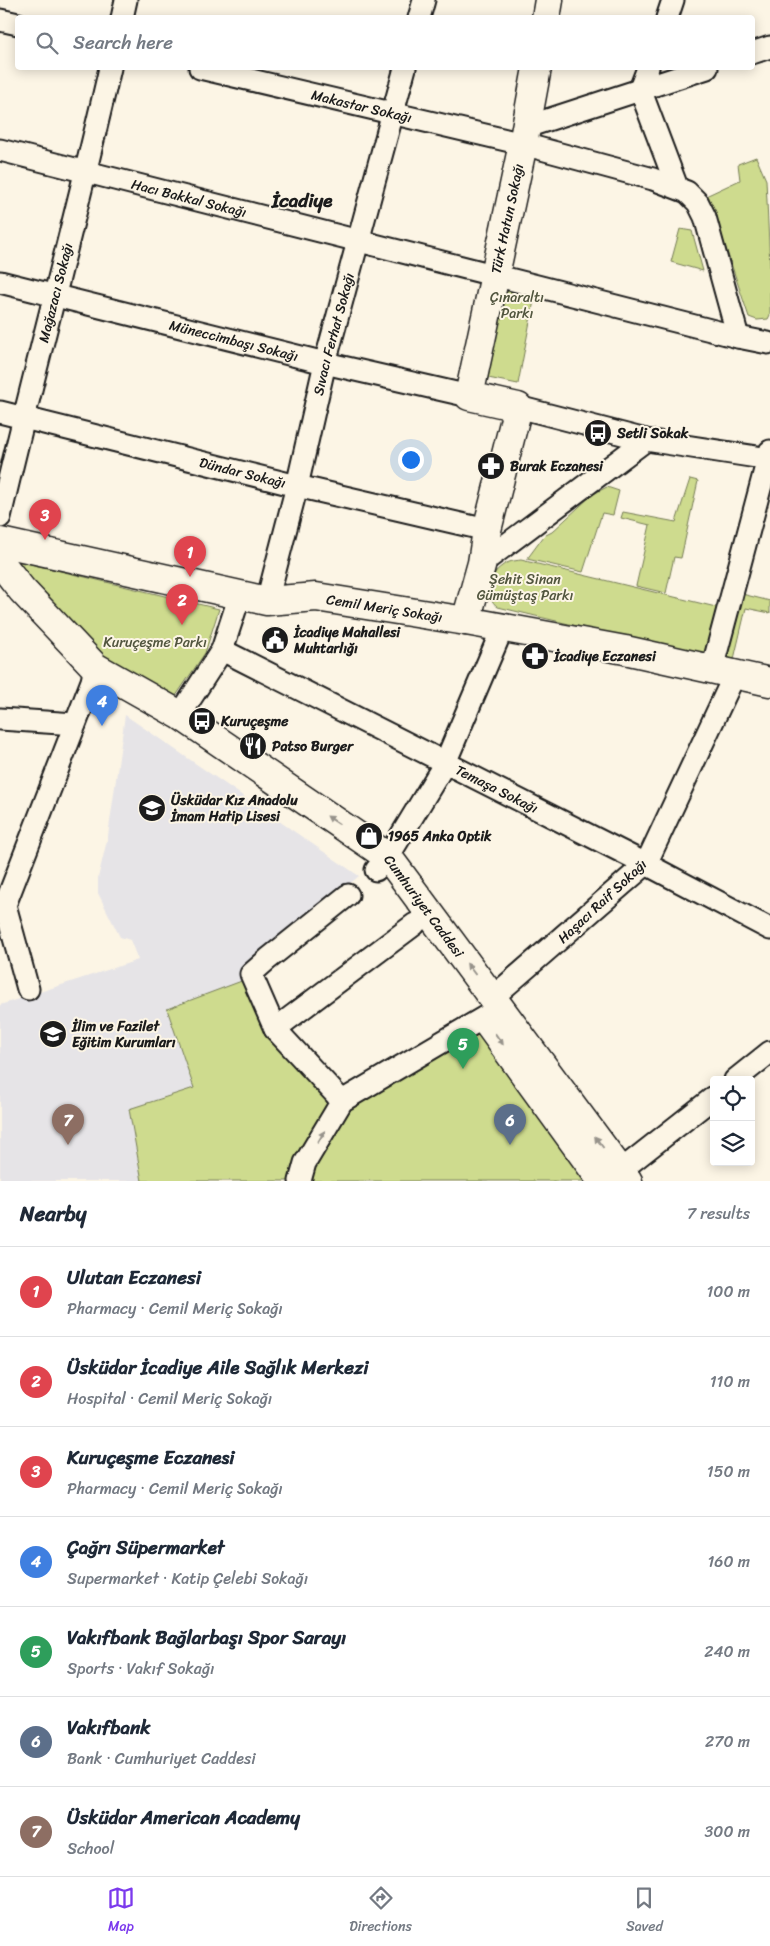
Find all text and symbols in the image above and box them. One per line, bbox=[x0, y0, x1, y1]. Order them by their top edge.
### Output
search box bbox=[15, 15, 755, 70]
text: Search here bbox=[73, 26, 173, 59]
icon: search bbox=[33, 29, 61, 57]
street label: Makastar Sokağı bbox=[309, 83, 414, 130]
street label: Türk Hatun Sokağı bbox=[484, 161, 531, 276]
street label: Hacı Bakkal Sokağı bbox=[129, 172, 249, 225]
district label: İcadiye bbox=[271, 184, 333, 217]
street label: Mağazacı Sokağı bbox=[31, 240, 80, 345]
street label: Sıvacı Ferhat Sokağı bbox=[306, 270, 362, 398]
park label: Çınaraltı Parkı bbox=[490, 285, 544, 326]
street label: Müneccimbaşı Sokağı bbox=[167, 313, 301, 369]
bus stop icon: Setli Sokak bbox=[583, 418, 613, 448]
place label: Setli Sokak bbox=[616, 421, 689, 446]
your location bbox=[398, 447, 424, 473]
street label: Dündar Sokağı bbox=[196, 450, 289, 496]
pharmacy icon: Burak Eczanesi bbox=[476, 451, 506, 481]
place label: Burak Eczanesi bbox=[510, 454, 604, 479]
pin: 3 bbox=[29, 499, 61, 540]
pin: 1 bbox=[174, 536, 206, 577]
park label: Şehit Sinan Gümüştaş Parkı bbox=[477, 567, 573, 608]
pin: 2 bbox=[166, 584, 198, 625]
street label: Cemil Meriç Sokağı bbox=[325, 587, 444, 630]
place label: İcadiye Mahallesi Muhtarlığı bbox=[293, 620, 401, 661]
public building icon: İcadiye Mahallesi Muhtarlığı bbox=[260, 625, 290, 655]
park label: Kuruçeşme Parkı bbox=[103, 630, 207, 655]
pharmacy icon: İcadiye Eczanesi bbox=[520, 641, 550, 671]
place label: İcadiye Eczanesi bbox=[553, 644, 657, 669]
pin: 4 bbox=[86, 685, 118, 726]
bus stop icon: Kuruçeşme bbox=[187, 706, 217, 736]
place label: Kuruçeşme bbox=[220, 709, 289, 734]
restaurant icon: Patso Burger bbox=[238, 731, 268, 761]
place label: Patso Burger bbox=[272, 734, 354, 759]
street label: Temaşa Sokağı bbox=[451, 758, 543, 821]
place label: Üsküdar Kız Anadolu İmam Hatip Lisesi bbox=[170, 788, 298, 829]
school or university icon: Üsküdar Kız Anadolu İmam Hatip Lisesi bbox=[137, 793, 167, 823]
one-way arrow bbox=[326, 815, 340, 825]
shop icon: 1965 Anka Optik bbox=[354, 821, 384, 851]
place label: 1965 Anka Optik bbox=[388, 824, 492, 849]
street label: Cumhuriyet Caddesi bbox=[377, 849, 471, 964]
street label: Haşacı Raif Sokağı bbox=[552, 853, 653, 950]
one-way arrow bbox=[466, 962, 476, 976]
place label: İlim ve Fazilet Eğitim Kurumları bbox=[71, 1014, 176, 1055]
school or university icon: İlim ve Fazilet Eğitim Kurumları bbox=[38, 1019, 68, 1049]
pin: 5 bbox=[447, 1028, 479, 1069]
one-way arrow bbox=[494, 1032, 504, 1046]
map controls bbox=[710, 1076, 755, 1166]
button: locate bbox=[710, 1076, 755, 1121]
pin: 7 bbox=[52, 1104, 84, 1145]
pin: 6 bbox=[494, 1104, 526, 1145]
button: layers bbox=[710, 1121, 755, 1166]
one-way arrow bbox=[316, 1131, 325, 1144]
one-way arrow bbox=[594, 1135, 604, 1149]
text: Nearby bbox=[20, 1195, 86, 1233]
text: 7 results bbox=[687, 1199, 750, 1228]
text: Ulutan Eczanesi bbox=[67, 1261, 201, 1294]
text: 1 bbox=[33, 1277, 39, 1306]
text: 100 m bbox=[706, 1277, 750, 1306]
text: Pharmacy · Cemil Meriç Sokağı bbox=[67, 1294, 283, 1323]
text: Üsküdar İcadiye Aile Sağlık Merkezi bbox=[67, 1351, 368, 1384]
text: 2 bbox=[31, 1367, 41, 1396]
text: 110 m bbox=[710, 1367, 750, 1396]
text: Hospital · Cemil Meriç Sokağı bbox=[67, 1384, 272, 1413]
text: Kuruçeşme Eczanesi bbox=[67, 1441, 234, 1474]
text: 3 bbox=[32, 1457, 40, 1486]
text: 150 m bbox=[707, 1457, 750, 1486]
text: Pharmacy · Cemil Meriç Sokağı bbox=[67, 1474, 283, 1503]
text: Çağrı Süpermarket bbox=[67, 1531, 225, 1564]
text: 4 bbox=[31, 1547, 41, 1576]
text: 160 m bbox=[707, 1547, 750, 1576]
text: Supermarket · Katip Çelebi Sokağı bbox=[67, 1564, 308, 1593]
text: Vakıfbank Bağlarbaşı Spor Sarayı bbox=[67, 1621, 346, 1654]
text: 5 bbox=[31, 1637, 41, 1666]
text: 240 m bbox=[704, 1637, 750, 1666]
text: Sports · Vakıf Sokağı bbox=[67, 1654, 214, 1683]
text: Vakıfbank bbox=[67, 1711, 150, 1744]
text: 6 bbox=[31, 1727, 41, 1756]
text: 270 m bbox=[705, 1727, 750, 1756]
text: Bank · Cumhuriyet Caddesi bbox=[67, 1744, 256, 1773]
text: Üsküdar American Academy bbox=[67, 1801, 300, 1834]
text: 7 bbox=[31, 1817, 41, 1846]
text: 300 m bbox=[705, 1817, 750, 1846]
text: School bbox=[67, 1834, 114, 1863]
tab: Map bbox=[107, 1884, 135, 1939]
tab: Directions bbox=[349, 1884, 412, 1939]
tab: Saved bbox=[626, 1884, 663, 1939]

